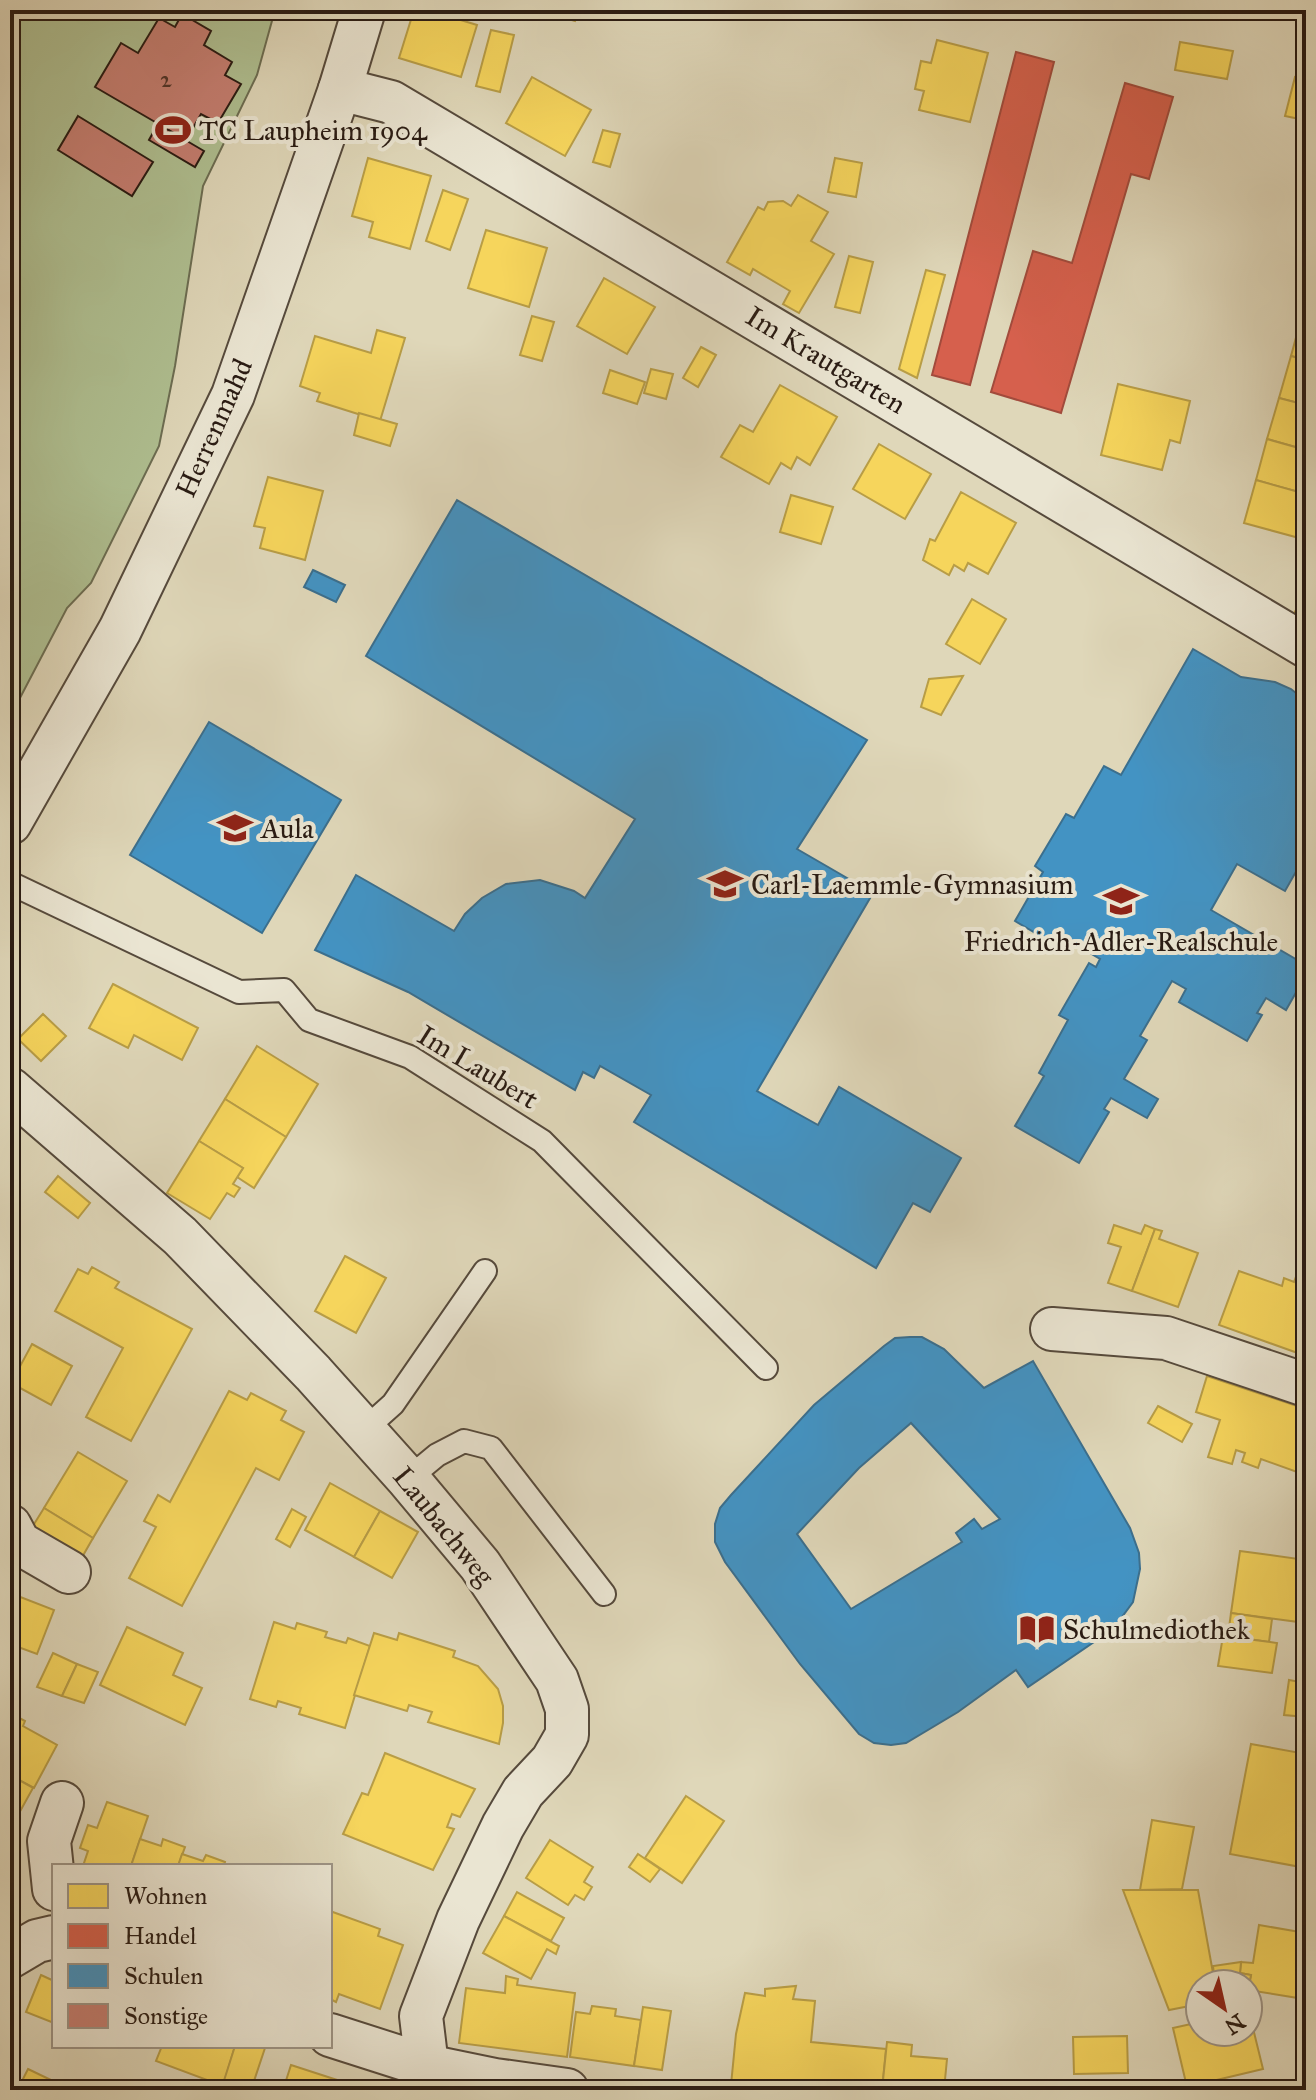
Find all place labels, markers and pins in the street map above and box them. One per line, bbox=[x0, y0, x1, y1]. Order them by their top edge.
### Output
sports icon: TC Laupheim 1904 bbox=[154, 111, 192, 149]
place label: TC Laupheim 1904 bbox=[199, 113, 428, 148]
school or university icon: Aula bbox=[216, 809, 254, 847]
place label: Aula bbox=[260, 811, 314, 846]
school or university icon: Carl-Laemmle-Gymnasium bbox=[706, 865, 744, 903]
place label: Carl-Laemmle-Gymnasium bbox=[751, 867, 1073, 902]
school or university icon: Friedrich-Adler-Realschule bbox=[1102, 882, 1140, 920]
place label: Friedrich-Adler-Realschule bbox=[964, 924, 1278, 959]
library icon: Schulmediothek bbox=[1018, 1610, 1056, 1648]
place label: Schulmediothek bbox=[1063, 1612, 1250, 1647]

